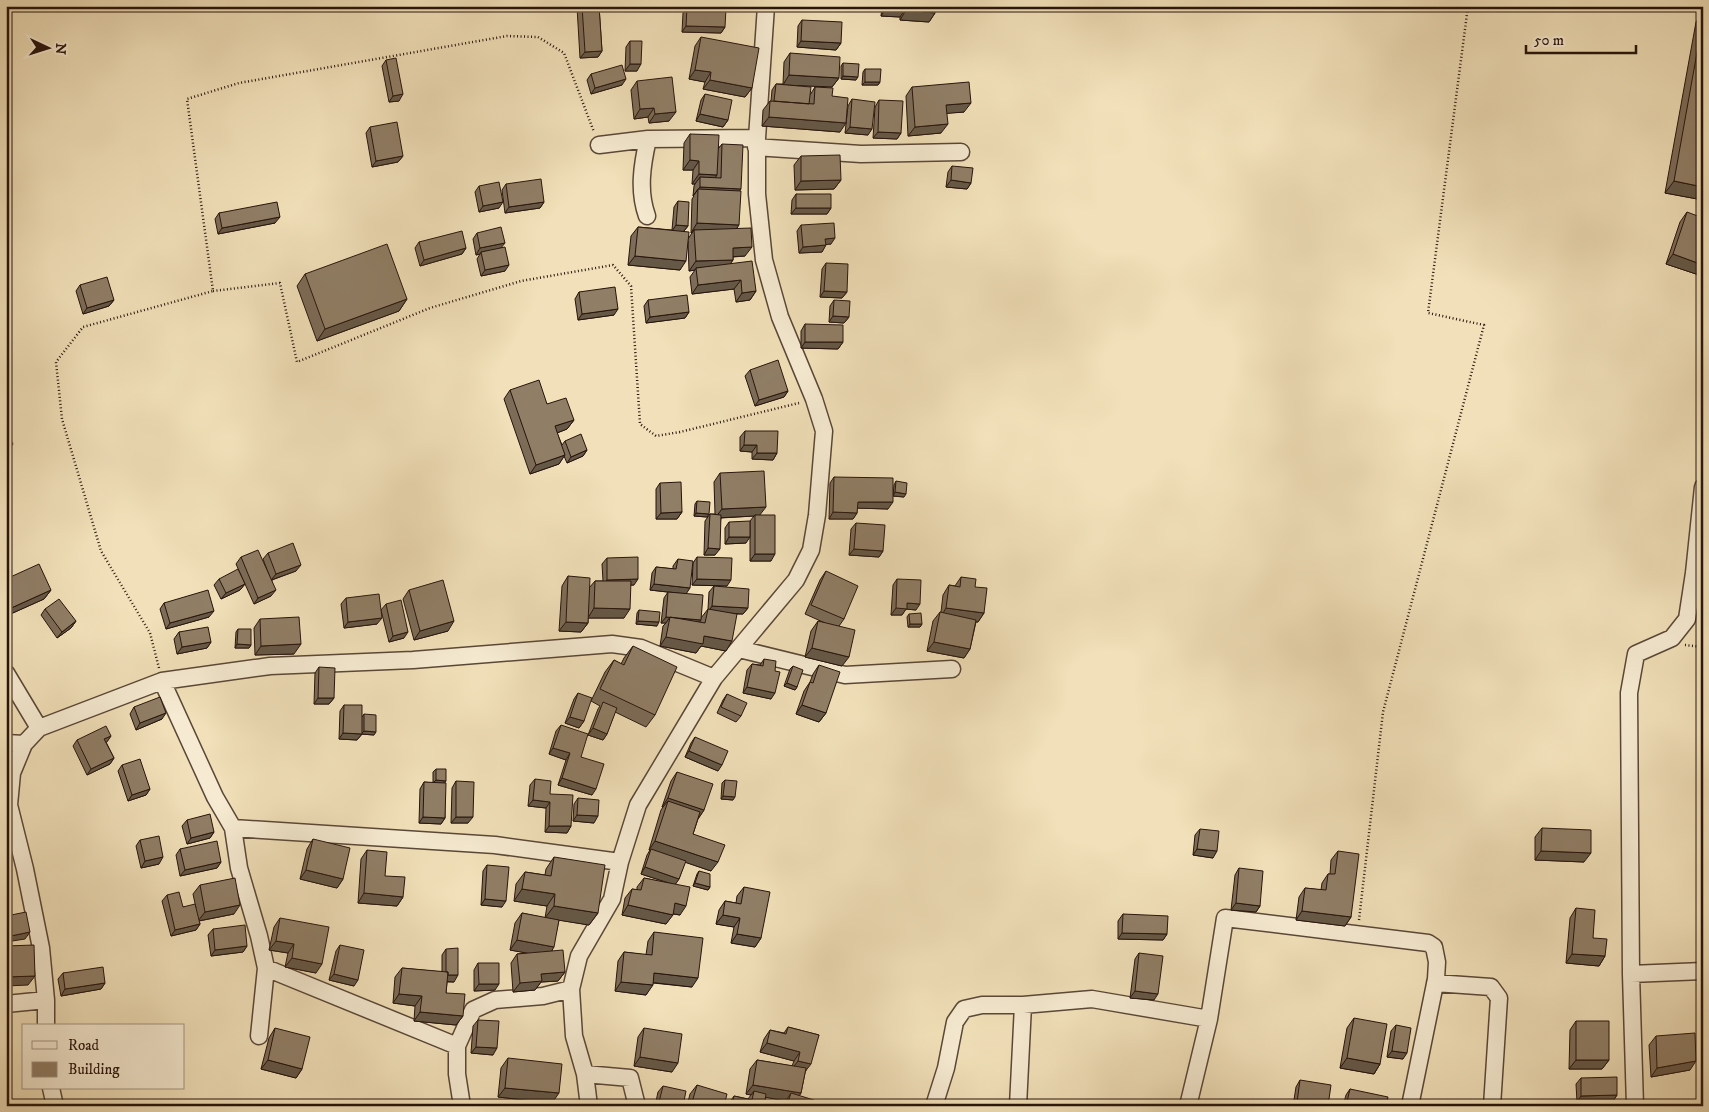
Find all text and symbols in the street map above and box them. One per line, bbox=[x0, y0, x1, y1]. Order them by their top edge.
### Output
north arrow bbox=[22, 22, 72, 72]
scale bar bbox=[1526, 22, 1636, 54]
text: 50 m bbox=[1534, 31, 1564, 50]
text: N bbox=[51, 42, 69, 56]
legend bbox=[22, 1024, 185, 1090]
text: Road bbox=[68, 1036, 100, 1055]
text: Building bbox=[68, 1060, 120, 1079]

